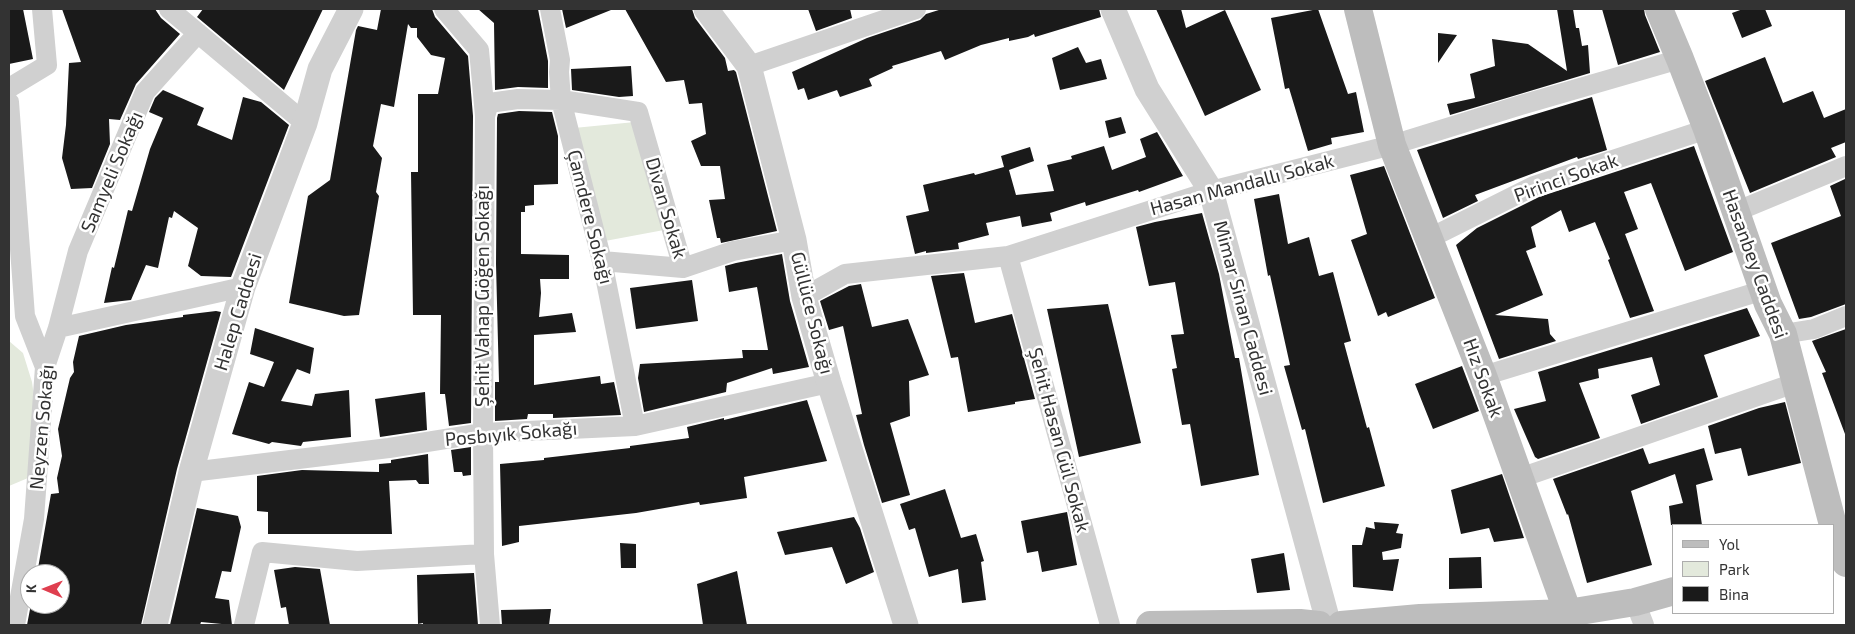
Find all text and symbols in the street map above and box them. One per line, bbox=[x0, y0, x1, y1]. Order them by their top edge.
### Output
street label: Samyeli Sokağı bbox=[76, 108, 148, 236]
street label: Çamdere Sokağı bbox=[562, 147, 618, 287]
street label: Hasan Mandallı Sokak bbox=[1148, 149, 1336, 221]
street label: Pirinci Sokak bbox=[1511, 149, 1621, 207]
street label: Divan Sokak bbox=[641, 155, 691, 261]
street label: Şehit Vahap Göğen Sokağı bbox=[472, 185, 494, 407]
street label: Hasanbey Caddesi bbox=[1717, 186, 1793, 342]
street label: Mimar Sinan Caddesi bbox=[1209, 218, 1277, 398]
street label: Güllüce Sokağı bbox=[786, 249, 838, 377]
street label: Halep Caddesi bbox=[209, 250, 267, 374]
street label: Hız Sokak bbox=[1458, 335, 1508, 421]
street label: Şehit Hasan Gül Sokak bbox=[1023, 345, 1095, 535]
street label: Neyzen Sokağı bbox=[25, 363, 59, 491]
street label: Posbıyık Sokağı bbox=[444, 417, 578, 451]
legend bbox=[1672, 524, 1835, 614]
text: Yol bbox=[1719, 535, 1740, 553]
text: Park bbox=[1719, 560, 1750, 578]
north arrow bbox=[20, 564, 70, 614]
text: K bbox=[22, 584, 39, 593]
text: Bina bbox=[1719, 585, 1749, 603]

